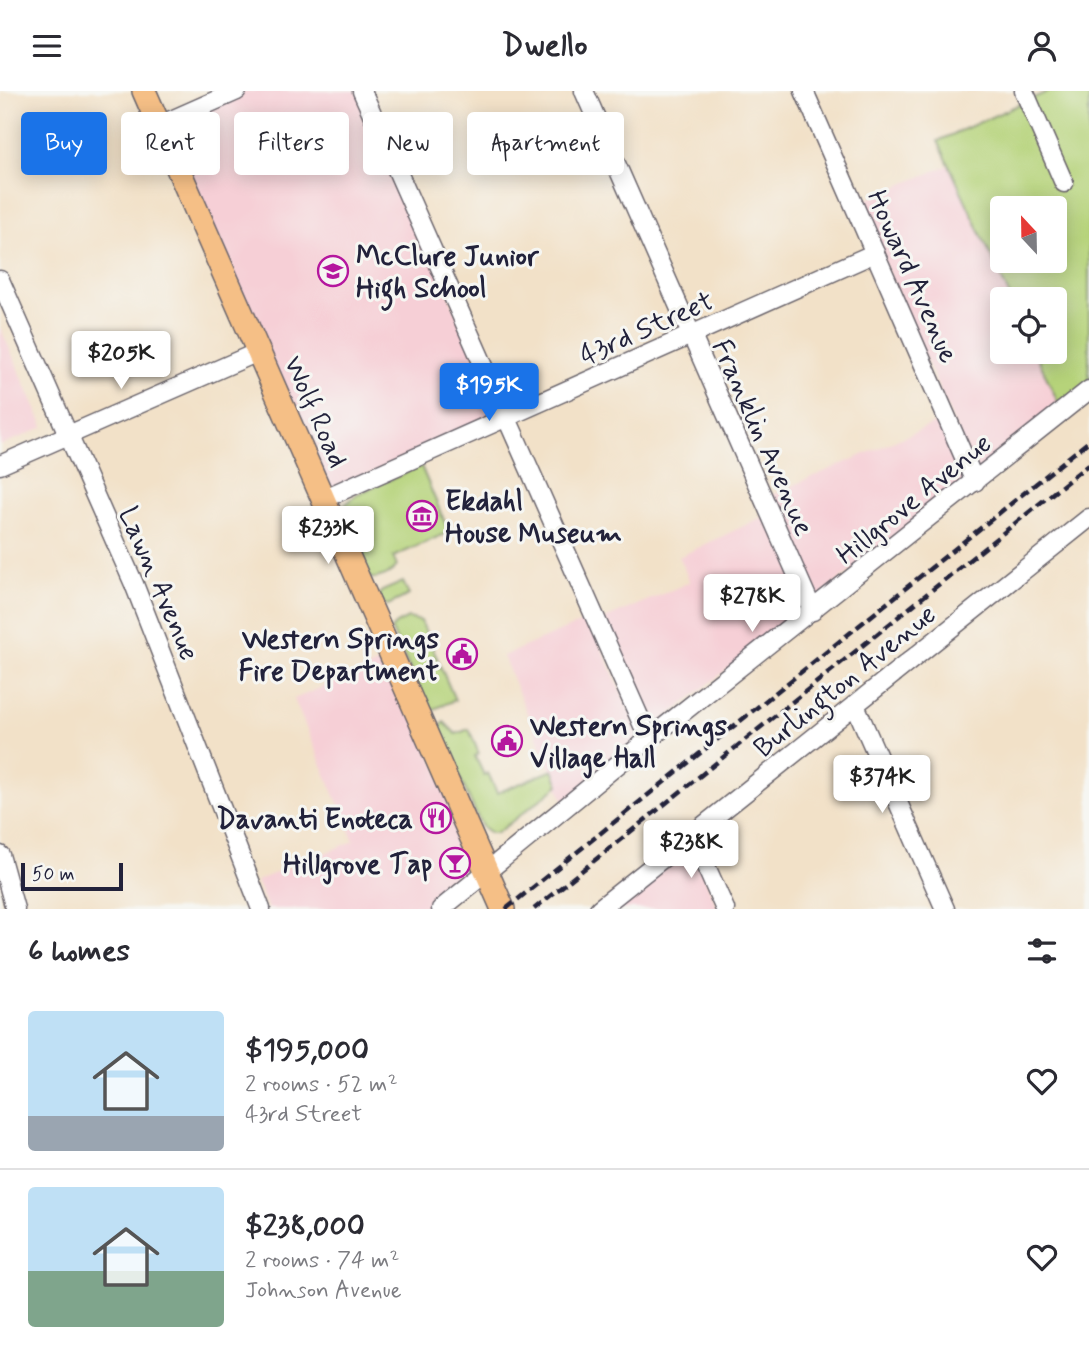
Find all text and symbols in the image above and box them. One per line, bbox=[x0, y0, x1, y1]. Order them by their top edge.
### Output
text: Dwello bbox=[501, 25, 588, 67]
icon: menu bbox=[28, 27, 66, 65]
icon: person bbox=[1023, 27, 1061, 65]
chip: Buy bbox=[21, 112, 107, 175]
chip: Rent bbox=[121, 112, 220, 175]
chip: Filters bbox=[234, 112, 349, 175]
chip: New bbox=[363, 112, 453, 175]
chip: Apartment bbox=[467, 112, 624, 175]
street label: Howard Avenue bbox=[857, 185, 966, 369]
north arrow bbox=[990, 196, 1068, 273]
map controls bbox=[990, 196, 1067, 364]
place label: McClure Junior High School bbox=[356, 239, 540, 311]
school or university icon: McClure Junior High School bbox=[316, 254, 350, 288]
street label: 43rd Street bbox=[574, 283, 720, 375]
button: locate bbox=[990, 287, 1067, 364]
pin: $205K bbox=[72, 331, 170, 391]
street label: Franklin Avenue bbox=[702, 334, 822, 542]
text: $205K bbox=[88, 339, 154, 369]
street label: Wolf Road bbox=[274, 350, 356, 474]
pin: $195K bbox=[440, 363, 538, 423]
text: $195K bbox=[456, 371, 522, 401]
street label: Hillgrove Avenue bbox=[829, 426, 1000, 574]
place label: Ekdahl House Museum bbox=[445, 484, 622, 553]
museum icon: Ekdahl House Museum bbox=[405, 499, 439, 533]
street label: Lawn Avenue bbox=[109, 501, 207, 667]
pin: $233K bbox=[279, 507, 377, 566]
text: $233K bbox=[298, 514, 358, 544]
pin: $278K bbox=[703, 575, 801, 634]
text: $278K bbox=[719, 582, 785, 612]
street label: Burlington Avenue bbox=[747, 597, 946, 769]
place label: Western Springs Fire Department bbox=[239, 622, 439, 691]
public building icon: Western Springs Fire Department bbox=[445, 637, 479, 671]
place label: Western Springs Village Hall bbox=[530, 709, 727, 779]
public building icon: Western Springs Village Hall bbox=[490, 724, 524, 758]
pin: $374K bbox=[833, 755, 931, 815]
text: $374K bbox=[849, 763, 915, 793]
restaurant icon: Davanti Enoteca bbox=[419, 801, 453, 835]
place label: Davanti Enoteca bbox=[216, 802, 413, 839]
pin: $238K bbox=[642, 821, 740, 880]
text: $238K bbox=[659, 828, 723, 858]
bar icon: Hillgrove Tap bbox=[438, 846, 472, 880]
place label: Hillgrove Tap bbox=[283, 847, 432, 885]
scale bar bbox=[21, 860, 122, 892]
text: 50 m bbox=[32, 862, 75, 887]
text: 6 homes bbox=[28, 932, 130, 971]
icon: filters bbox=[1023, 932, 1061, 970]
text: $195,000 bbox=[245, 1031, 369, 1070]
icon: home bbox=[84, 1039, 168, 1123]
icon: heart bbox=[1023, 1062, 1061, 1100]
text: 2 rooms · 52 m² bbox=[245, 1070, 398, 1100]
text: 43rd Street bbox=[245, 1100, 362, 1130]
text: $238,000 bbox=[245, 1207, 365, 1246]
icon: home bbox=[84, 1215, 168, 1299]
icon: heart bbox=[1023, 1238, 1061, 1276]
text: 2 rooms · 74 m² bbox=[245, 1246, 400, 1276]
text: Johnson Avenue bbox=[245, 1276, 402, 1306]

